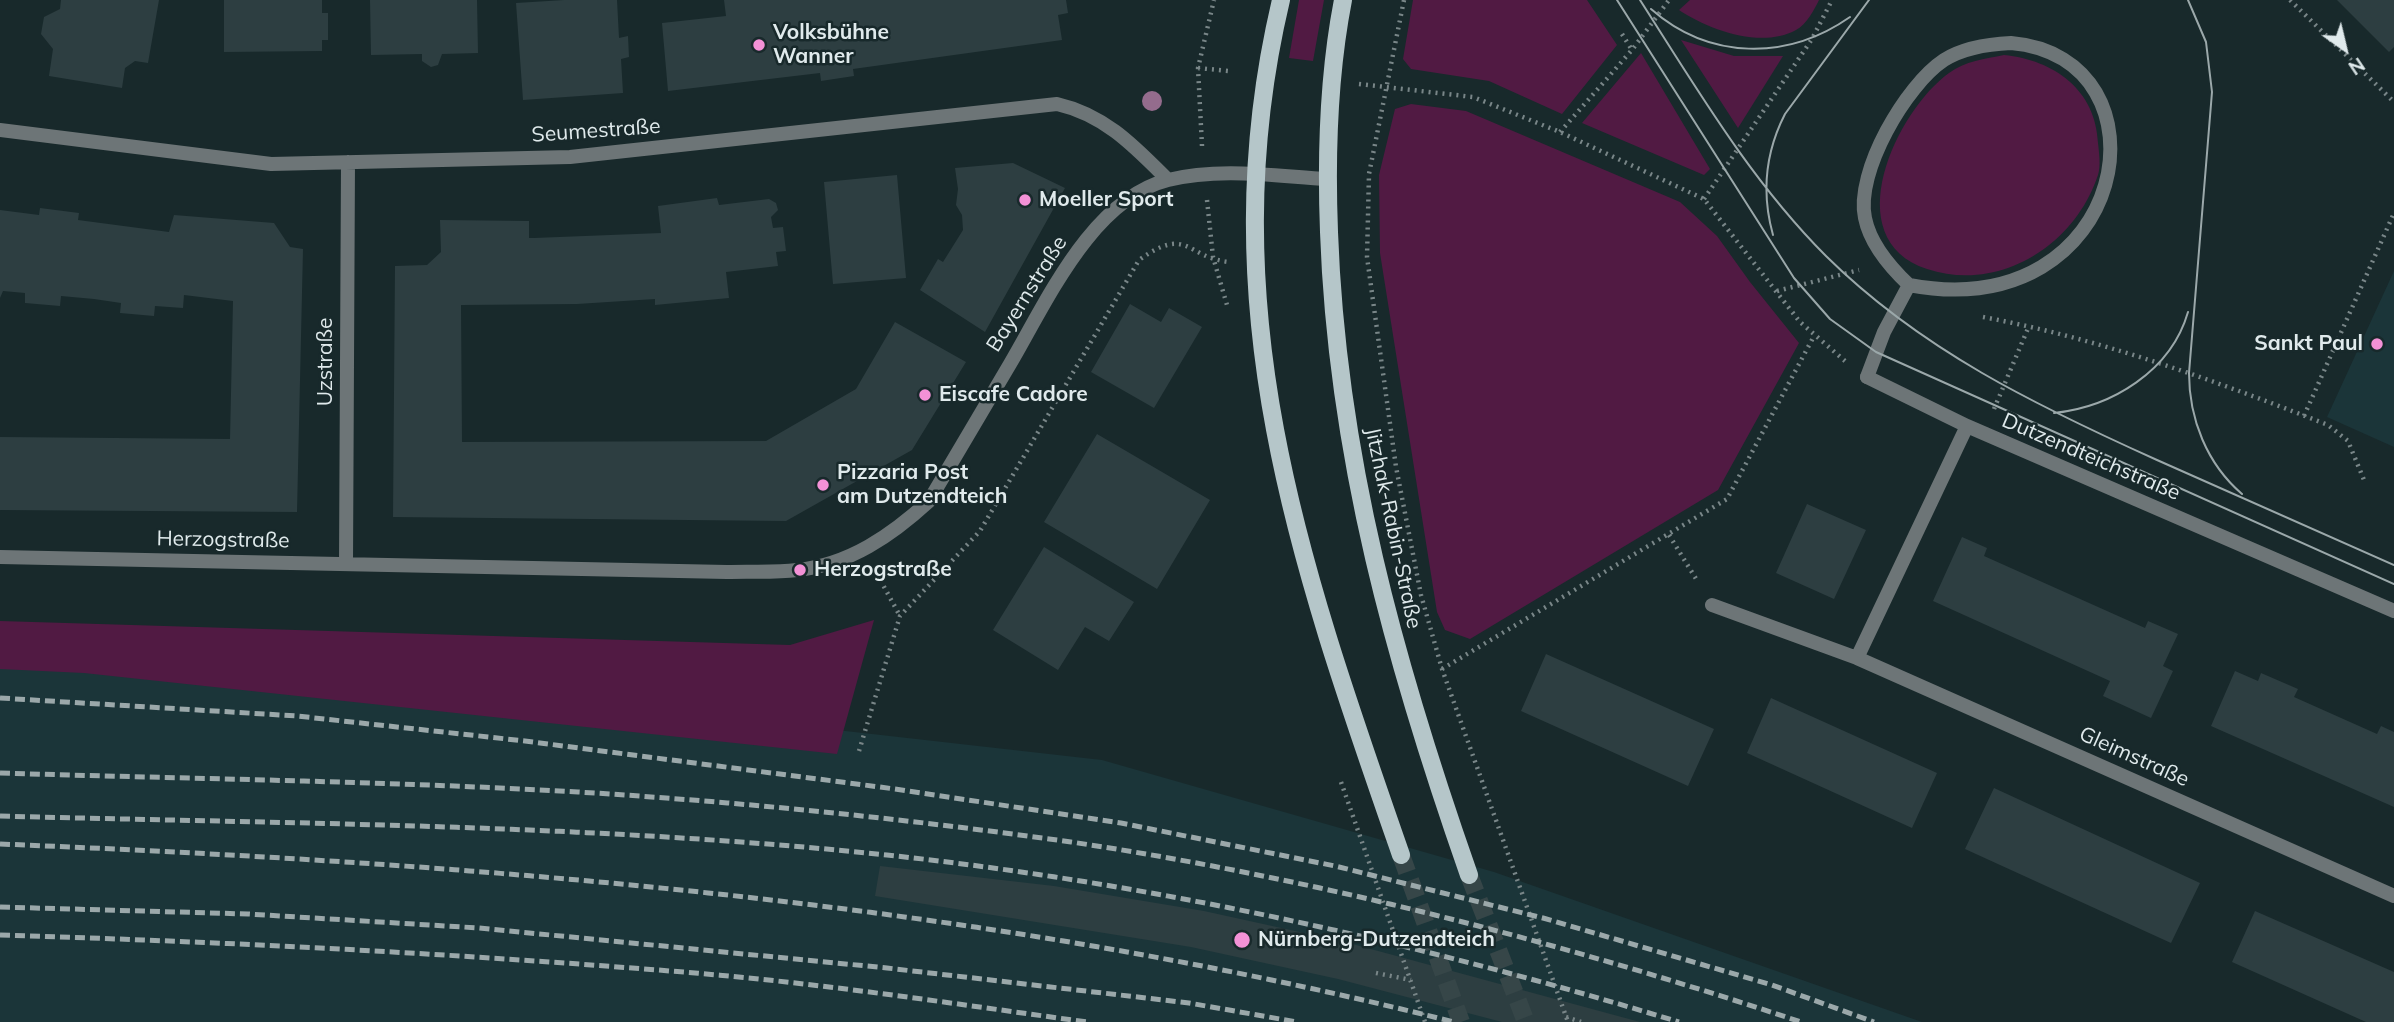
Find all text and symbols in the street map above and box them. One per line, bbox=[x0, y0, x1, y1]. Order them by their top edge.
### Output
north arrow bbox=[2310, 14, 2380, 84]
place label: Volksbühne Wanner bbox=[773, 20, 889, 70]
marker: Volksbühne Wanner bbox=[751, 37, 767, 53]
text: N bbox=[2344, 52, 2369, 80]
street label: Seumestraße bbox=[531, 114, 661, 148]
place label: Moeller Sport bbox=[1039, 187, 1173, 213]
marker: Moeller Sport bbox=[1017, 192, 1033, 208]
street label: Bayernstraße bbox=[981, 232, 1073, 356]
street label: Uzstraße bbox=[313, 318, 339, 406]
place label: Sankt Paul bbox=[2254, 331, 2363, 357]
marker: Sankt Paul bbox=[2369, 336, 2385, 352]
place label: Eiscafe Cadore bbox=[939, 382, 1088, 408]
marker: Eiscafe Cadore bbox=[917, 387, 933, 403]
street label: Dutzendteichstraße bbox=[1998, 408, 2184, 506]
street label: Jitzhak-Rabin-Straße bbox=[1359, 425, 1427, 631]
place label: Pizzaria Post am Dutzendteich bbox=[837, 460, 1007, 510]
marker: Pizzaria Post am Dutzendteich bbox=[815, 477, 831, 493]
street label: Herzogstraße bbox=[156, 526, 290, 554]
place label: Herzogstraße bbox=[814, 557, 952, 583]
marker: Herzogstraße bbox=[792, 562, 808, 578]
street label: Gleimstraße bbox=[2075, 722, 2193, 792]
place label: Nürnberg-Dutzendteich bbox=[1258, 927, 1495, 953]
marker: Nürnberg-Dutzendteich bbox=[1232, 930, 1252, 950]

